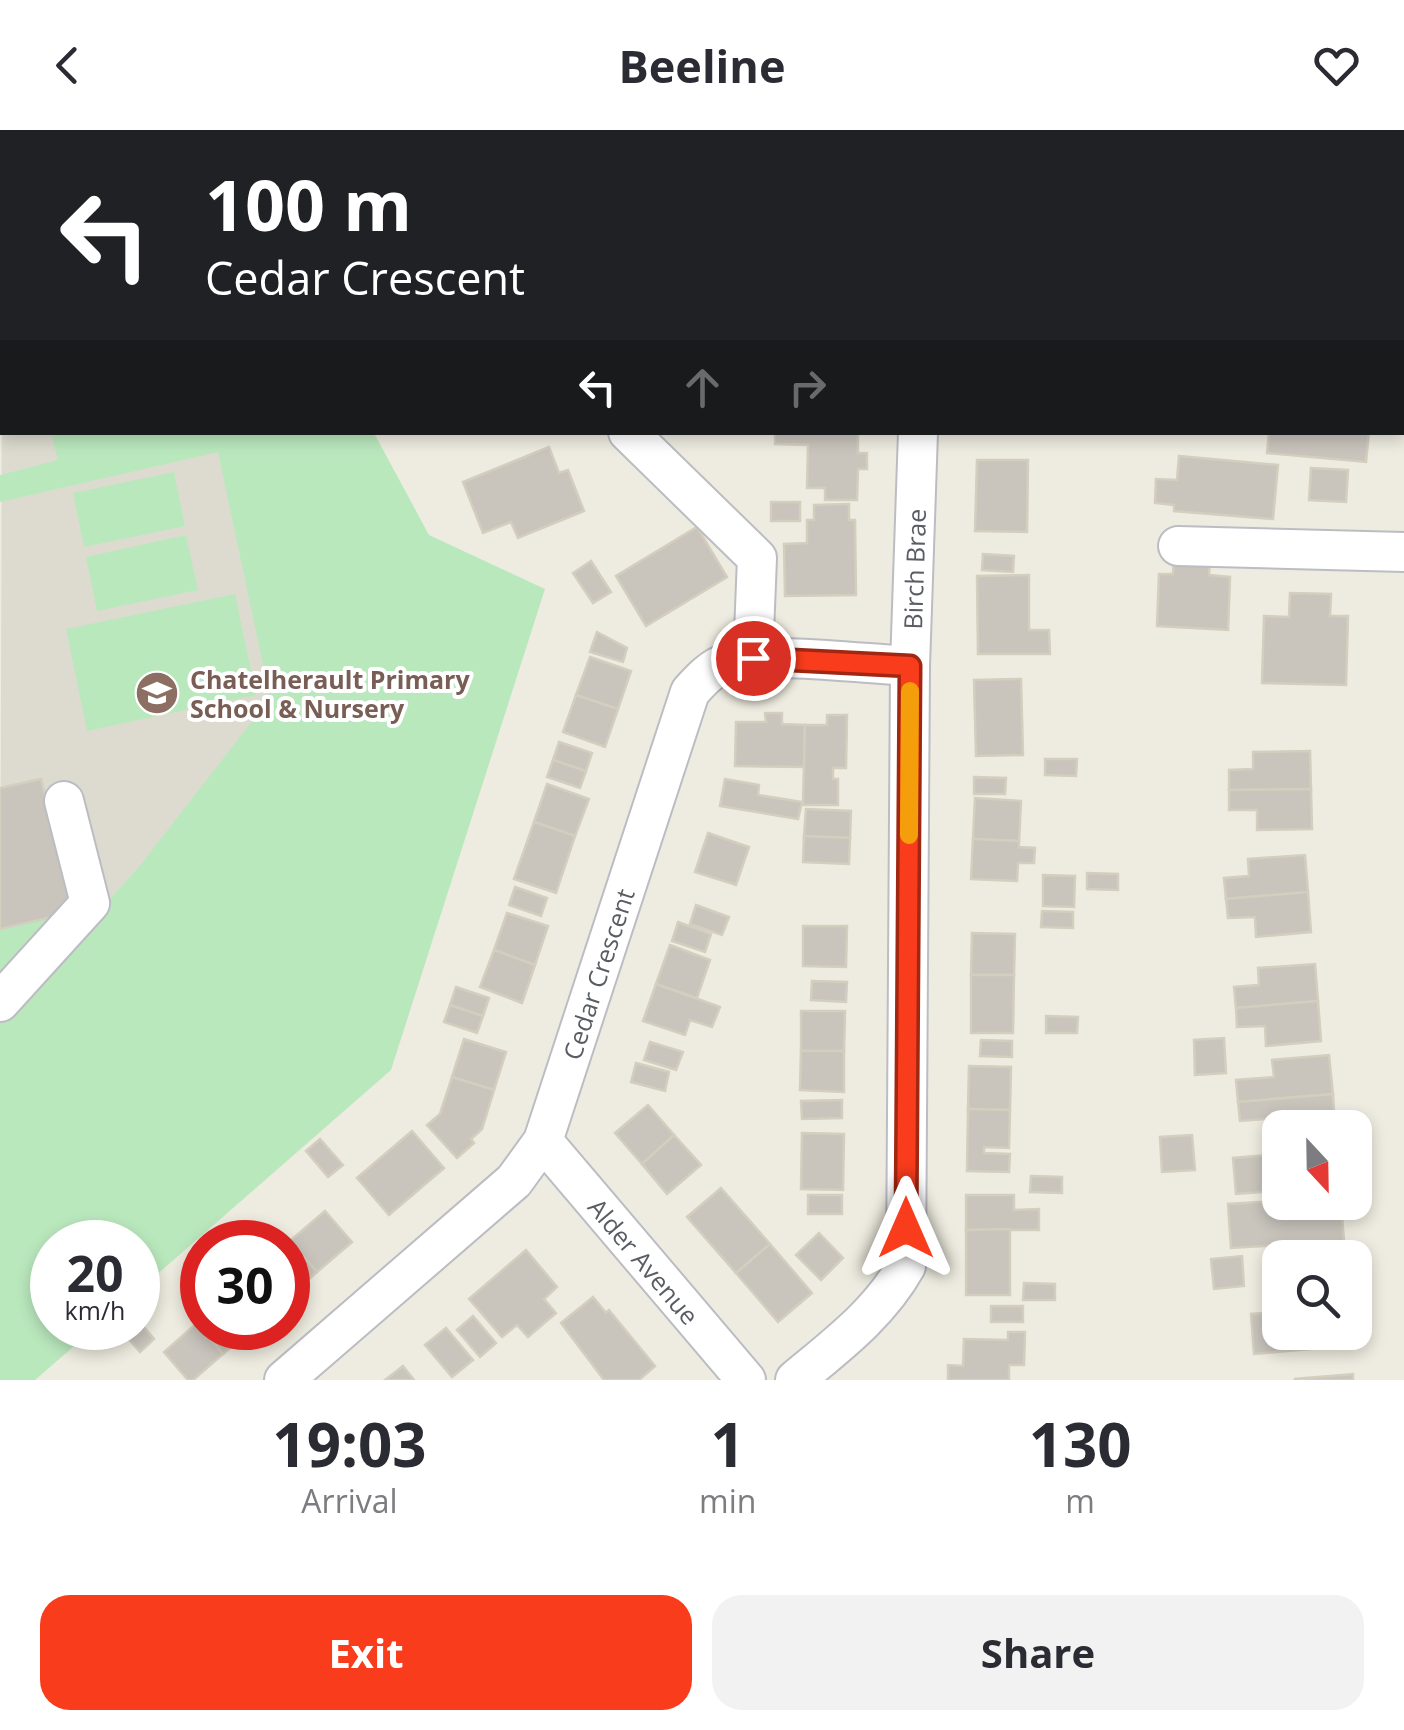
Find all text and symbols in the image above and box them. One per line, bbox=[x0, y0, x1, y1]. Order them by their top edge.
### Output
text: Beeline bbox=[618, 35, 786, 96]
icon: back bbox=[40, 38, 95, 93]
icon: heart bbox=[1309, 38, 1364, 93]
text: 100 m bbox=[205, 156, 412, 252]
icon: left bbox=[40, 170, 170, 300]
text: Cedar Crescent bbox=[205, 247, 525, 308]
icon: left bbox=[570, 360, 625, 415]
icon: ahead bbox=[675, 360, 730, 415]
icon: right bbox=[780, 360, 835, 415]
street label: Birch Brae bbox=[895, 508, 933, 630]
pin bbox=[711, 616, 796, 701]
icon: arrive bbox=[726, 631, 781, 686]
place label: Chatelherault Primary School & Nursery bbox=[190, 662, 470, 725]
school or university icon: Chatelherault Primary School & Nursery bbox=[134, 670, 180, 716]
street label: Cedar Crescent bbox=[554, 884, 642, 1064]
north arrow bbox=[1262, 1110, 1372, 1220]
map controls bbox=[1262, 1110, 1372, 1350]
position arrow bbox=[854, 1176, 958, 1280]
street label: Alder Avenue bbox=[581, 1191, 707, 1331]
speed limit sign: 30 bbox=[180, 1220, 310, 1350]
text: 20 bbox=[66, 1239, 124, 1307]
button: search bbox=[1262, 1240, 1372, 1350]
text: km/h bbox=[65, 1293, 125, 1327]
text: 19:03 bbox=[272, 1403, 427, 1485]
text: 1 bbox=[711, 1403, 745, 1485]
text: 130 bbox=[1029, 1403, 1132, 1485]
text: Arrival bbox=[301, 1479, 398, 1522]
text: min bbox=[699, 1479, 756, 1522]
text: m bbox=[1065, 1479, 1095, 1522]
button: Exit bbox=[40, 1595, 692, 1710]
button: Share bbox=[712, 1595, 1364, 1710]

